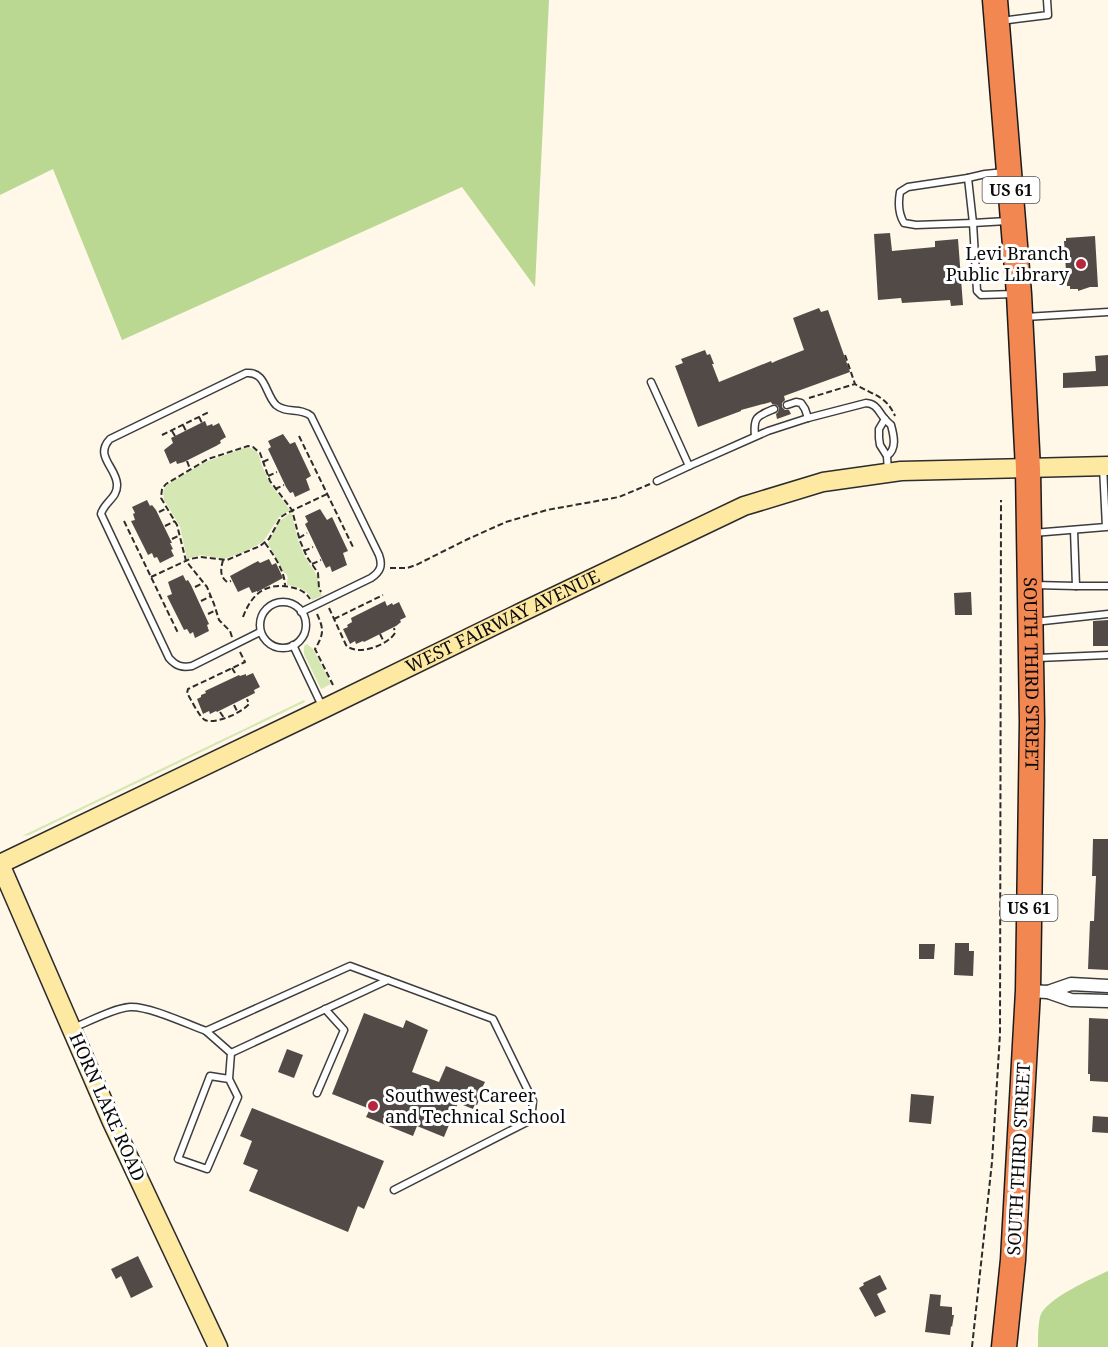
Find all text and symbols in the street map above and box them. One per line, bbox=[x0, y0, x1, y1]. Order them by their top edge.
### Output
road number: US 61 bbox=[982, 177, 1040, 203]
place label: Levi Branch Public Library bbox=[946, 241, 1070, 286]
marker: Levi Branch Public Library bbox=[1074, 257, 1088, 271]
street label: WEST FAIRWAY AVENUE bbox=[401, 564, 603, 678]
street label: SOUTH THIRD STREET bbox=[1019, 577, 1045, 771]
road number: US 61 bbox=[1000, 895, 1058, 921]
street label: HORN LAKE ROAD bbox=[64, 1028, 152, 1185]
street label: SOUTH THIRD STREET bbox=[1001, 1062, 1035, 1256]
place label: Southwest Career and Technical School bbox=[385, 1083, 566, 1128]
marker: Southwest Career and Technical School bbox=[366, 1099, 380, 1113]

